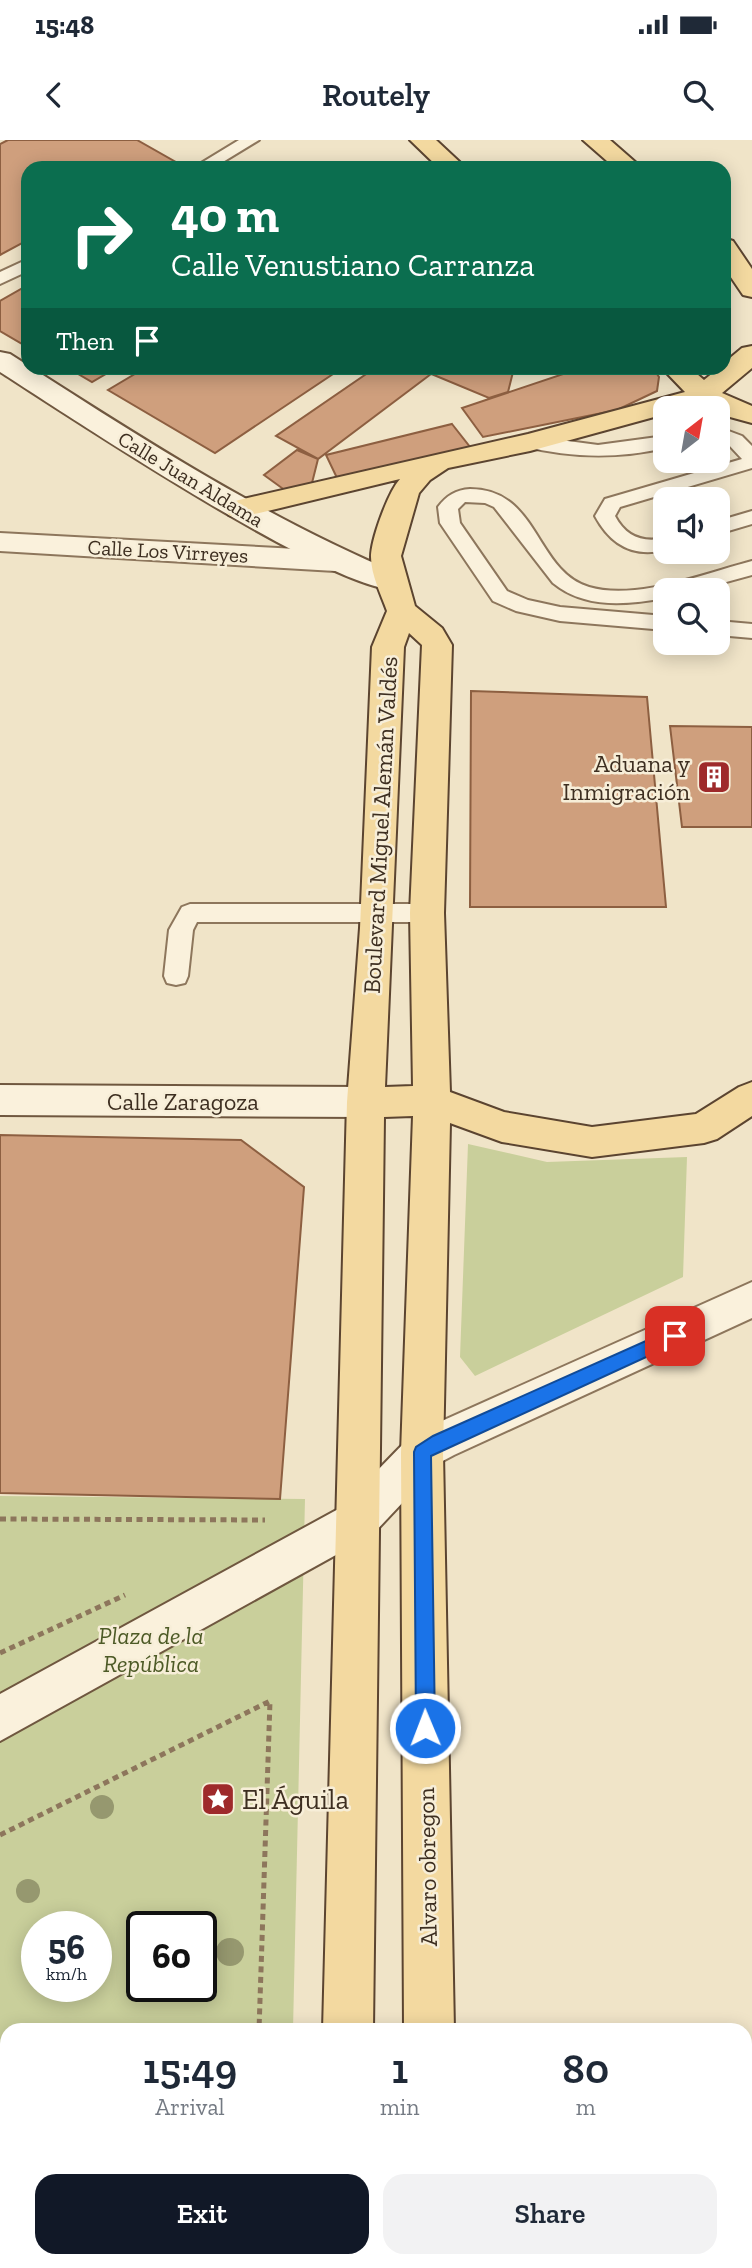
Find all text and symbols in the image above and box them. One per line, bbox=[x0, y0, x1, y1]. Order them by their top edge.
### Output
text: 15:48 bbox=[35, 9, 94, 41]
icon: back bbox=[35, 76, 73, 114]
text: Routely bbox=[322, 76, 430, 114]
icon: search bbox=[679, 76, 717, 114]
text: 40 m bbox=[171, 186, 279, 245]
icon: right bbox=[56, 189, 147, 280]
text: Calle Venustiano Carranza bbox=[171, 246, 535, 284]
icon: arrive bbox=[128, 322, 166, 360]
text: Then bbox=[56, 325, 114, 357]
north arrow bbox=[653, 396, 730, 472]
map controls bbox=[653, 396, 730, 655]
street label: Calle Juan Aldama bbox=[114, 426, 268, 532]
button: sound bbox=[653, 487, 730, 564]
street label: Calle Los Virreyes bbox=[87, 534, 249, 568]
button: search bbox=[653, 578, 730, 655]
street label: Boulevard Miguel Alemán Valdés bbox=[357, 656, 403, 994]
place label: Aduana y Inmigración bbox=[562, 749, 691, 806]
building icon: Aduana y Inmigración bbox=[695, 758, 733, 796]
street label: Calle Zaragoza bbox=[107, 1087, 259, 1116]
pin bbox=[645, 1306, 705, 1366]
icon: arrive bbox=[656, 1317, 694, 1355]
park label: Plaza de la República bbox=[98, 1621, 204, 1678]
position arrow bbox=[388, 1691, 462, 1765]
place icon: El Águila bbox=[199, 1780, 237, 1818]
place label: El Águila bbox=[242, 1783, 350, 1816]
street label: Alvaro obregon bbox=[411, 1787, 443, 1947]
speed limit sign: 60 bbox=[126, 1911, 217, 2002]
text: 56 bbox=[48, 1926, 85, 1968]
text: km/h bbox=[46, 1963, 87, 1985]
text: 15:49 bbox=[143, 2043, 237, 2094]
text: 1 bbox=[391, 2043, 408, 2094]
text: 80 bbox=[562, 2043, 609, 2094]
text: Arrival bbox=[155, 2093, 225, 2121]
text: min bbox=[380, 2093, 419, 2121]
text: m bbox=[576, 2093, 596, 2121]
button: Exit bbox=[35, 2174, 369, 2254]
button: Share bbox=[383, 2174, 717, 2254]

